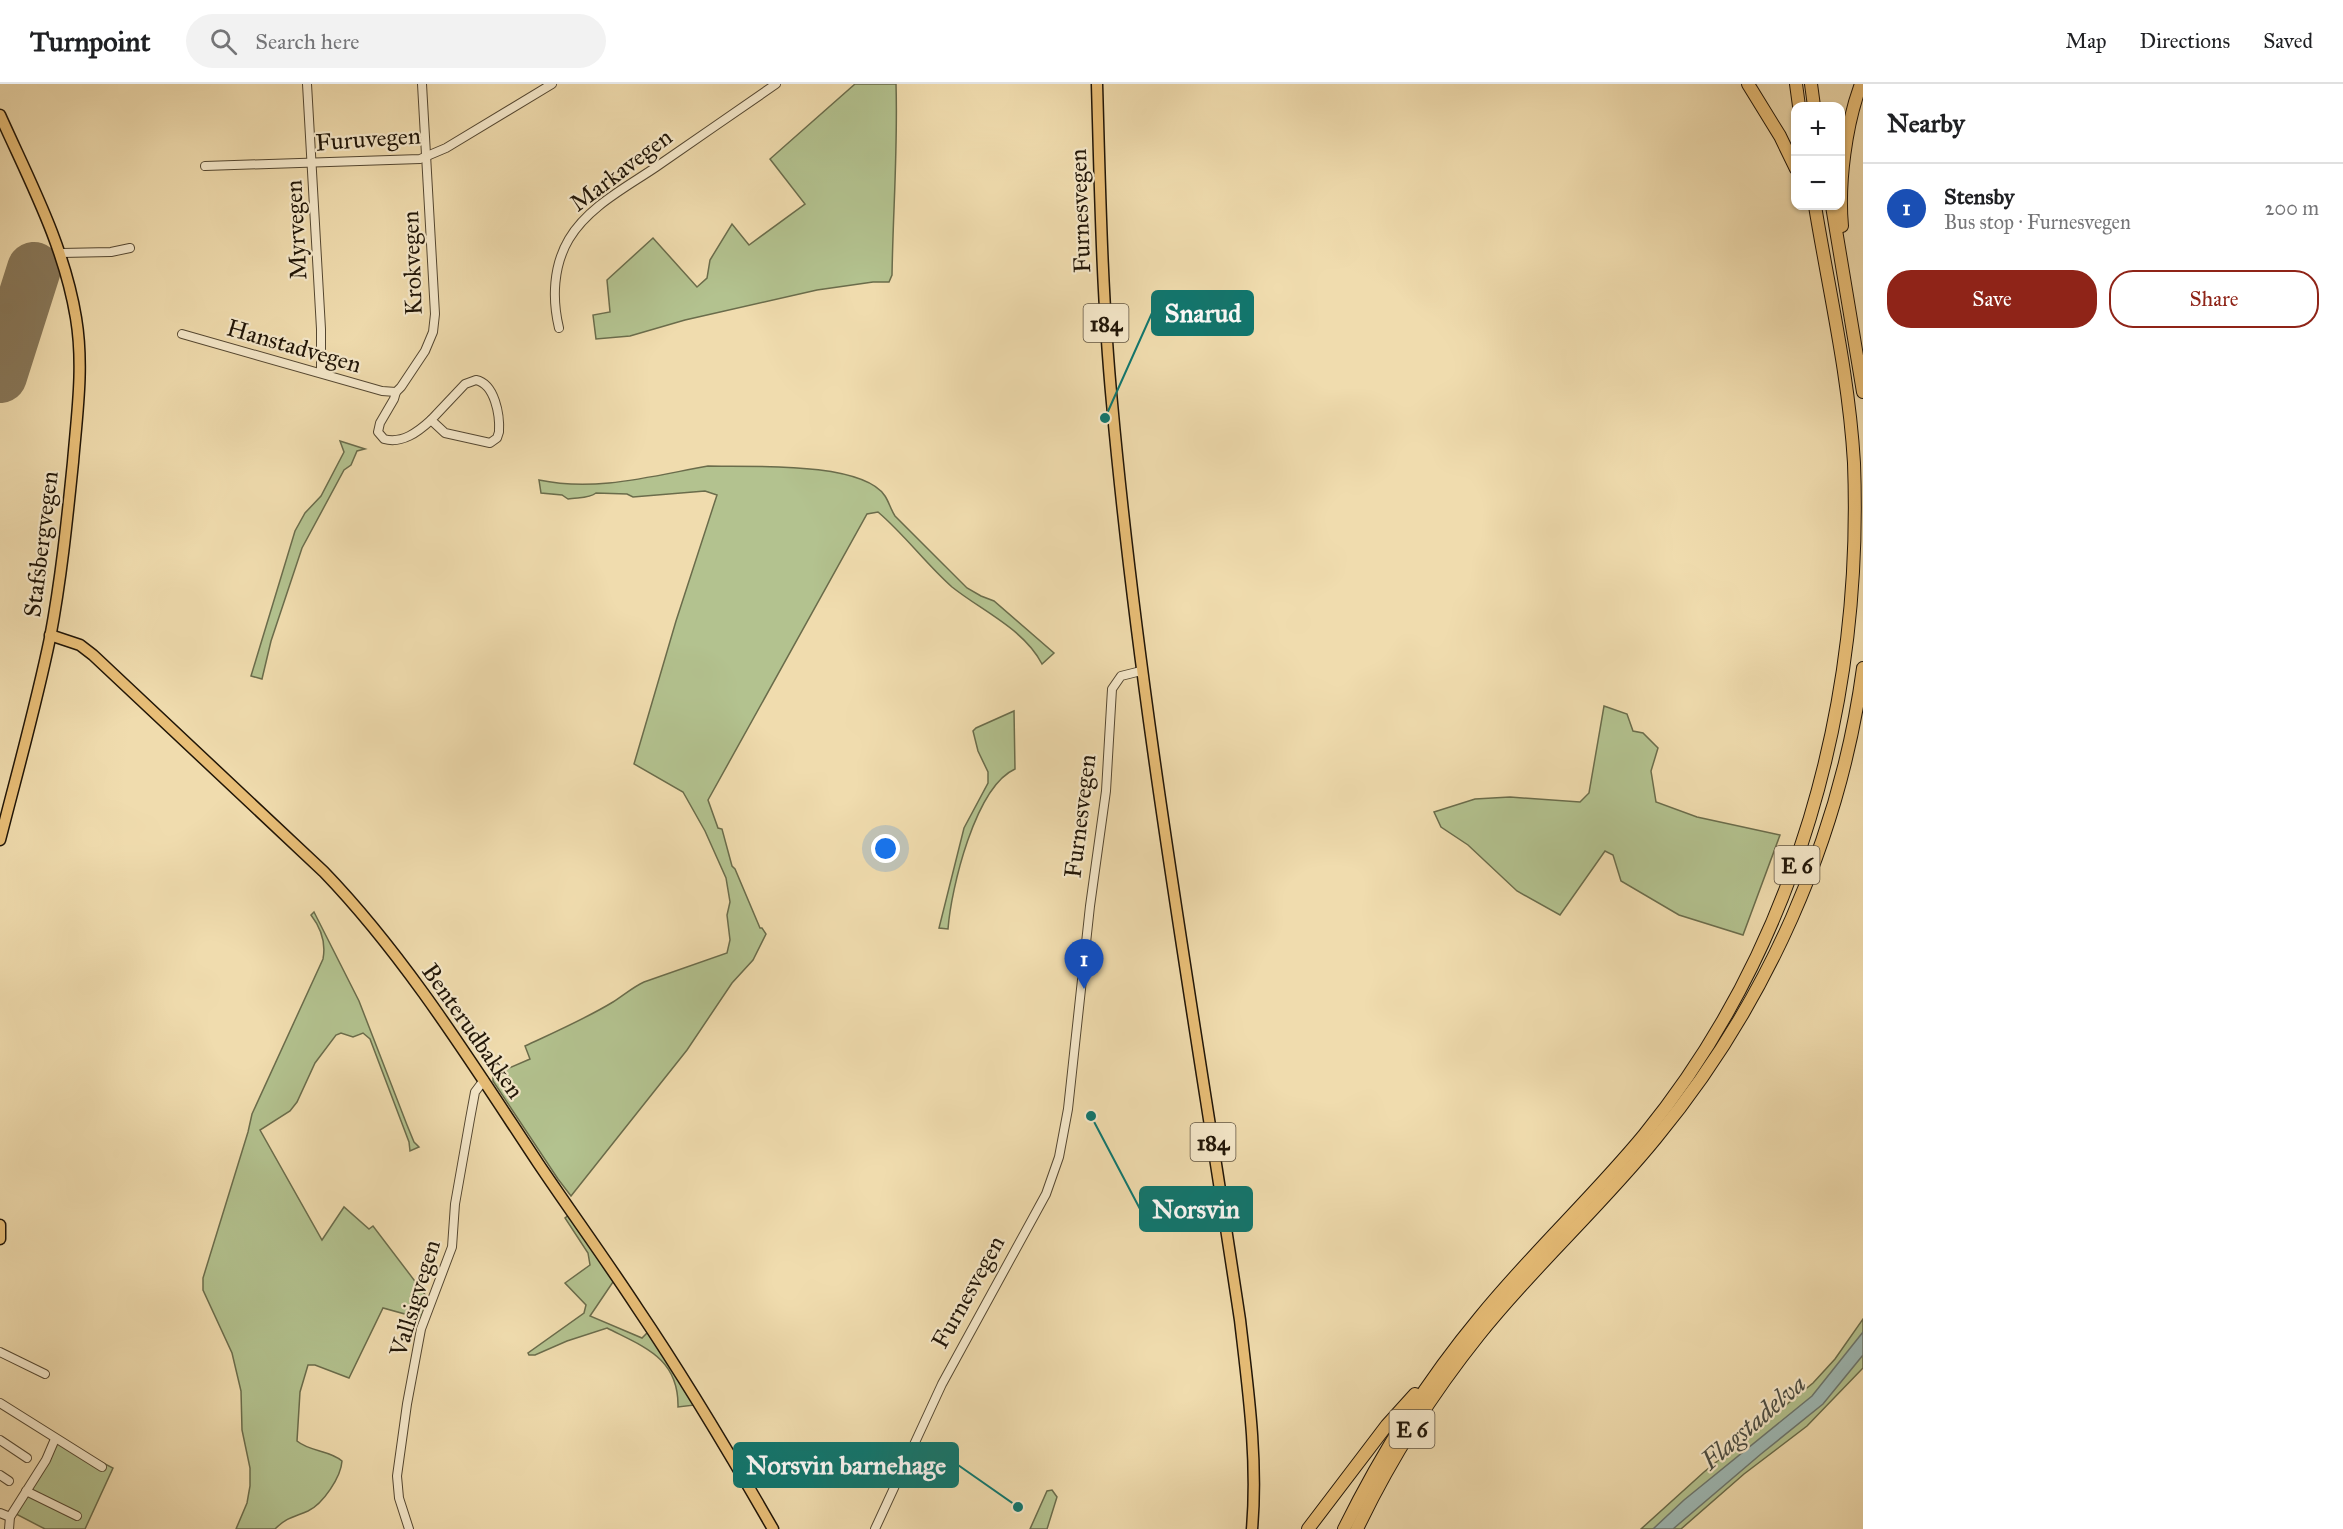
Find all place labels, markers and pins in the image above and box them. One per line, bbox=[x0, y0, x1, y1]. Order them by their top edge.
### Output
callout: Snarud bbox=[1152, 291, 1253, 335]
pin: 1 bbox=[1064, 940, 1104, 989]
callout: Norsvin bbox=[1140, 1187, 1252, 1231]
callout: Norsvin barnehage bbox=[734, 1443, 958, 1487]

